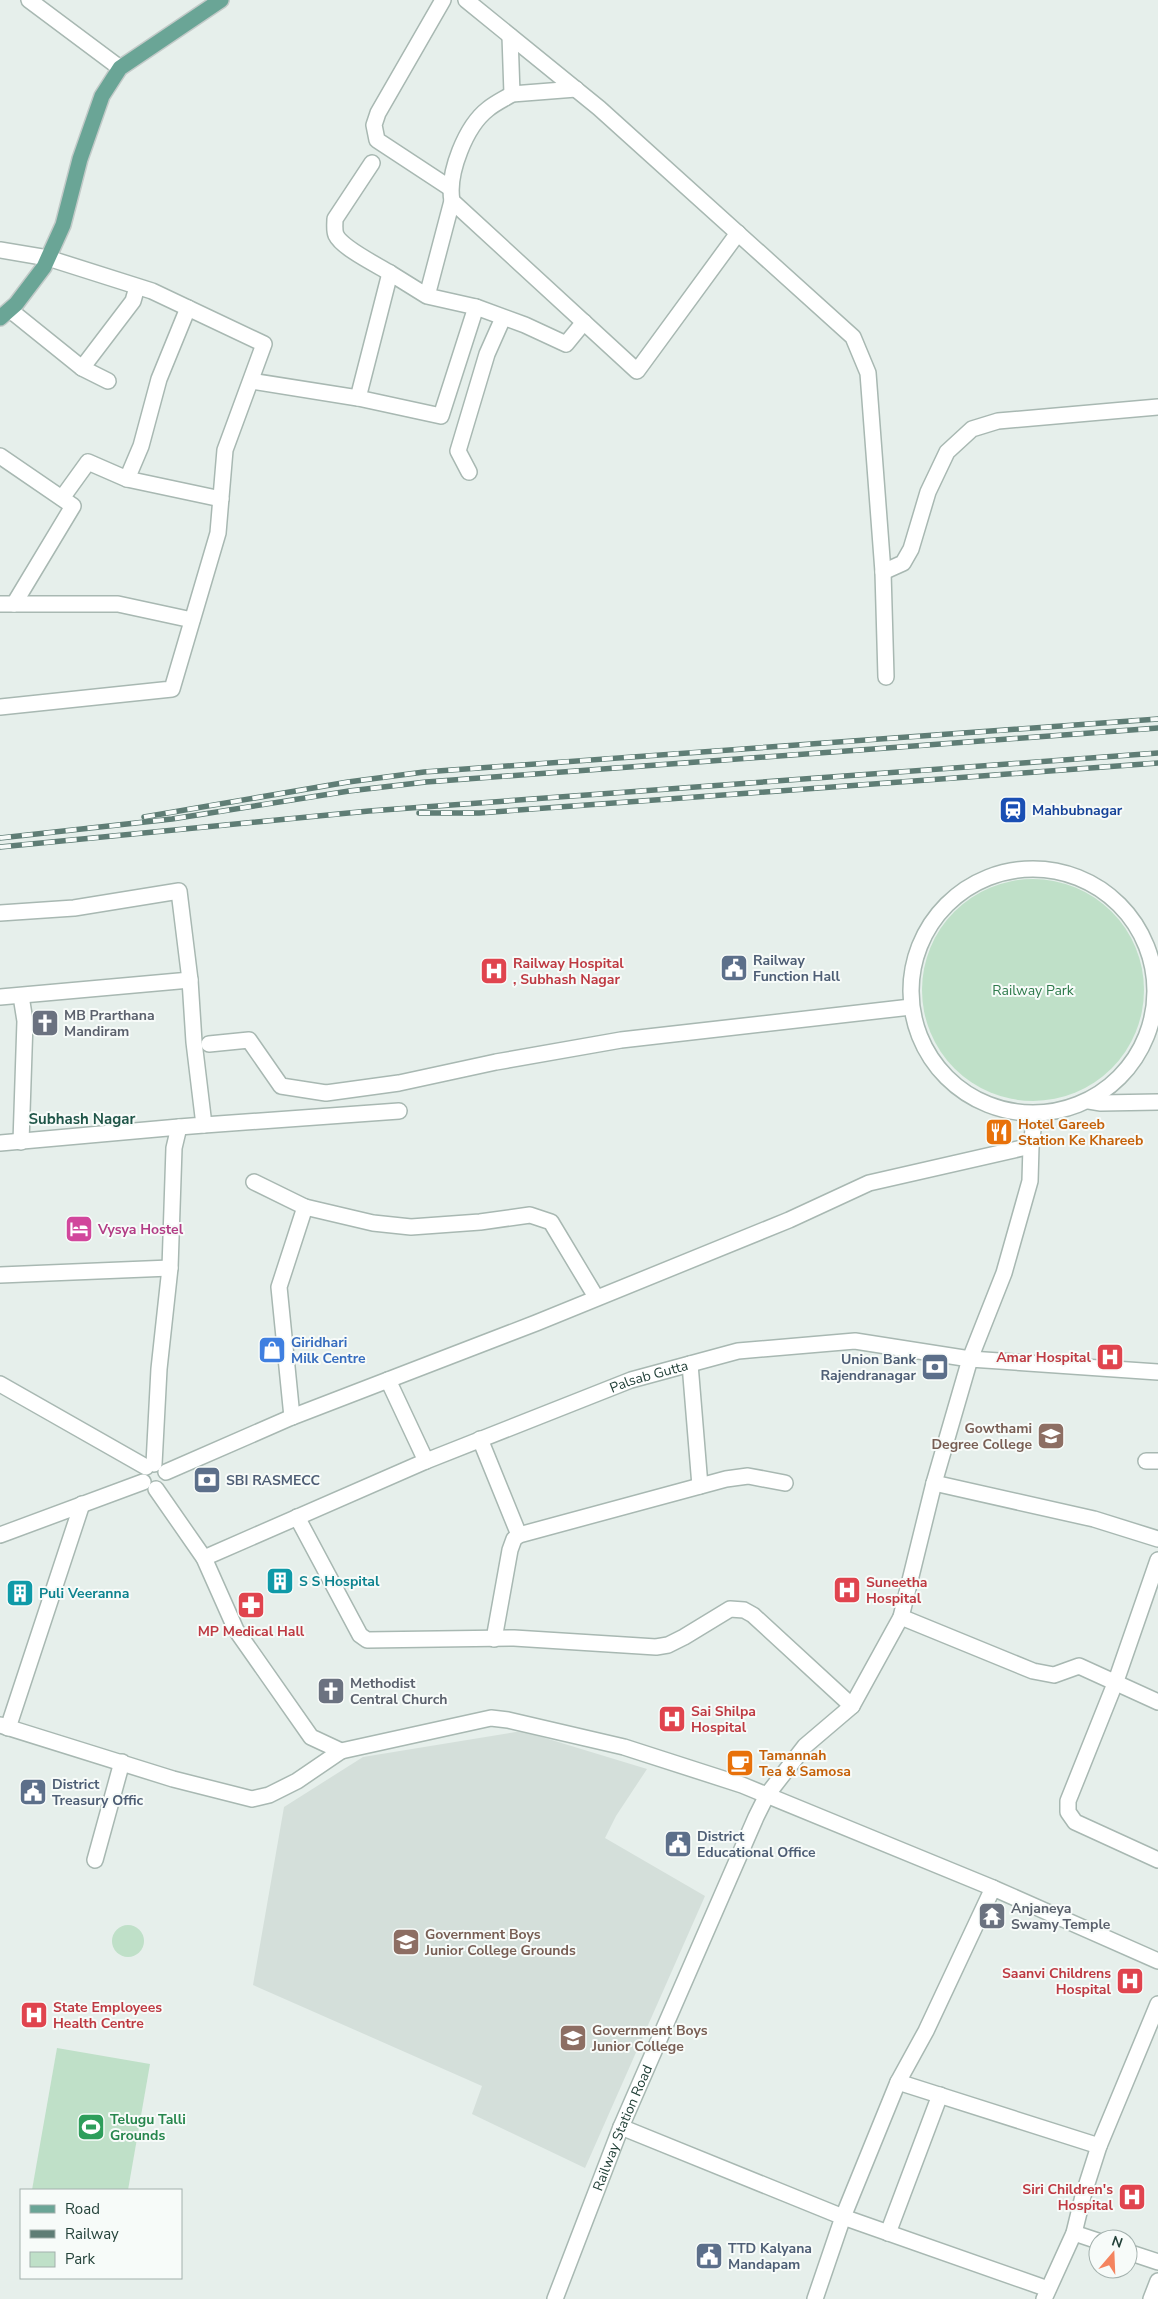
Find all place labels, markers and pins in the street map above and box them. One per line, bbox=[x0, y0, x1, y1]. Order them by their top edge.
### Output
station icon: Mahbubnagar bbox=[998, 795, 1028, 825]
place label: Mahbubnagar bbox=[1032, 801, 1123, 820]
place label: Railway Function Hall bbox=[753, 951, 841, 986]
public building icon: Railway Function Hall bbox=[719, 953, 749, 983]
place label: Railway Hospital , Subhash Nagar bbox=[513, 954, 624, 989]
hospital icon: Railway Hospital , Subhash Nagar bbox=[479, 956, 509, 986]
place label: MB Prarthana Mandiram bbox=[64, 1006, 155, 1041]
church icon: MB Prarthana Mandiram bbox=[30, 1008, 60, 1038]
place label: Hotel Gareeb Station Ke Khareeb bbox=[1018, 1115, 1143, 1150]
restaurant icon: Hotel Gareeb Station Ke Khareeb bbox=[984, 1117, 1014, 1147]
hotel icon: Vysya Hostel bbox=[64, 1214, 94, 1244]
place label: Vysya Hostel bbox=[97, 1220, 184, 1239]
place label: Giridhari Milk Centre bbox=[291, 1333, 366, 1368]
shop icon: Giridhari Milk Centre bbox=[257, 1335, 287, 1365]
hospital icon: Amar Hospital bbox=[1095, 1342, 1125, 1372]
place label: Amar Hospital bbox=[996, 1348, 1092, 1367]
place label: Union Bank Rajendranagar bbox=[820, 1350, 917, 1385]
bank icon: Union Bank Rajendranagar bbox=[920, 1352, 950, 1382]
place label: Gowthami Degree College bbox=[931, 1419, 1032, 1454]
school or university icon: Gowthami Degree College bbox=[1036, 1421, 1066, 1451]
bank icon: SBI RASMECC bbox=[192, 1465, 222, 1495]
place label: SBI RASMECC bbox=[226, 1471, 320, 1490]
building icon: S S Hospital bbox=[265, 1566, 295, 1596]
place label: S S Hospital bbox=[299, 1572, 380, 1591]
place label: Suneetha Hospital bbox=[866, 1573, 928, 1608]
hospital icon: Suneetha Hospital bbox=[832, 1575, 862, 1605]
building icon: Puli Veeranna bbox=[5, 1578, 35, 1608]
place label: Puli Veeranna bbox=[39, 1584, 129, 1603]
pharmacy icon: MP Medical Hall bbox=[236, 1590, 266, 1620]
place label: MP Medical Hall bbox=[198, 1622, 305, 1641]
place label: Methodist Central Church bbox=[350, 1674, 447, 1709]
church icon: Methodist Central Church bbox=[316, 1676, 346, 1706]
place label: Sai Shilpa Hospital bbox=[691, 1702, 756, 1737]
hospital icon: Sai Shilpa Hospital bbox=[657, 1704, 687, 1734]
place label: Tamannah Tea & Samosa bbox=[759, 1746, 851, 1781]
cafe icon: Tamannah Tea & Samosa bbox=[725, 1748, 755, 1778]
place label: District Treasury Offic bbox=[52, 1775, 144, 1810]
public building icon: District Treasury Offic bbox=[18, 1777, 48, 1807]
place label: District Educational Office bbox=[697, 1827, 816, 1862]
public building icon: District Educational Office bbox=[663, 1829, 693, 1859]
place label: Anjaneya Swamy Temple bbox=[1011, 1899, 1111, 1934]
temple icon: Anjaneya Swamy Temple bbox=[977, 1901, 1007, 1931]
place label: Government Boys Junior College Grounds bbox=[424, 1925, 576, 1960]
school or university icon: Government Boys Junior College Grounds bbox=[391, 1927, 421, 1957]
place label: Saanvi Childrens Hospital bbox=[1002, 1964, 1112, 1999]
hospital icon: Saanvi Childrens Hospital bbox=[1115, 1966, 1145, 1996]
place label: State Employees Health Centre bbox=[53, 1998, 162, 2033]
hospital icon: State Employees Health Centre bbox=[19, 2000, 49, 2030]
place label: Government Boys Junior College bbox=[591, 2021, 708, 2056]
school or university icon: Government Boys Junior College bbox=[558, 2023, 588, 2053]
place label: Telugu Talli Grounds bbox=[110, 2110, 186, 2145]
sports icon: Telugu Talli Grounds bbox=[76, 2112, 106, 2142]
place label: Siri Children's Hospital bbox=[1022, 2180, 1114, 2215]
hospital icon: Siri Children's Hospital bbox=[1117, 2182, 1147, 2212]
place label: TTD Kalyana Mandapam bbox=[728, 2239, 812, 2274]
public building icon: TTD Kalyana Mandapam bbox=[694, 2241, 724, 2271]

